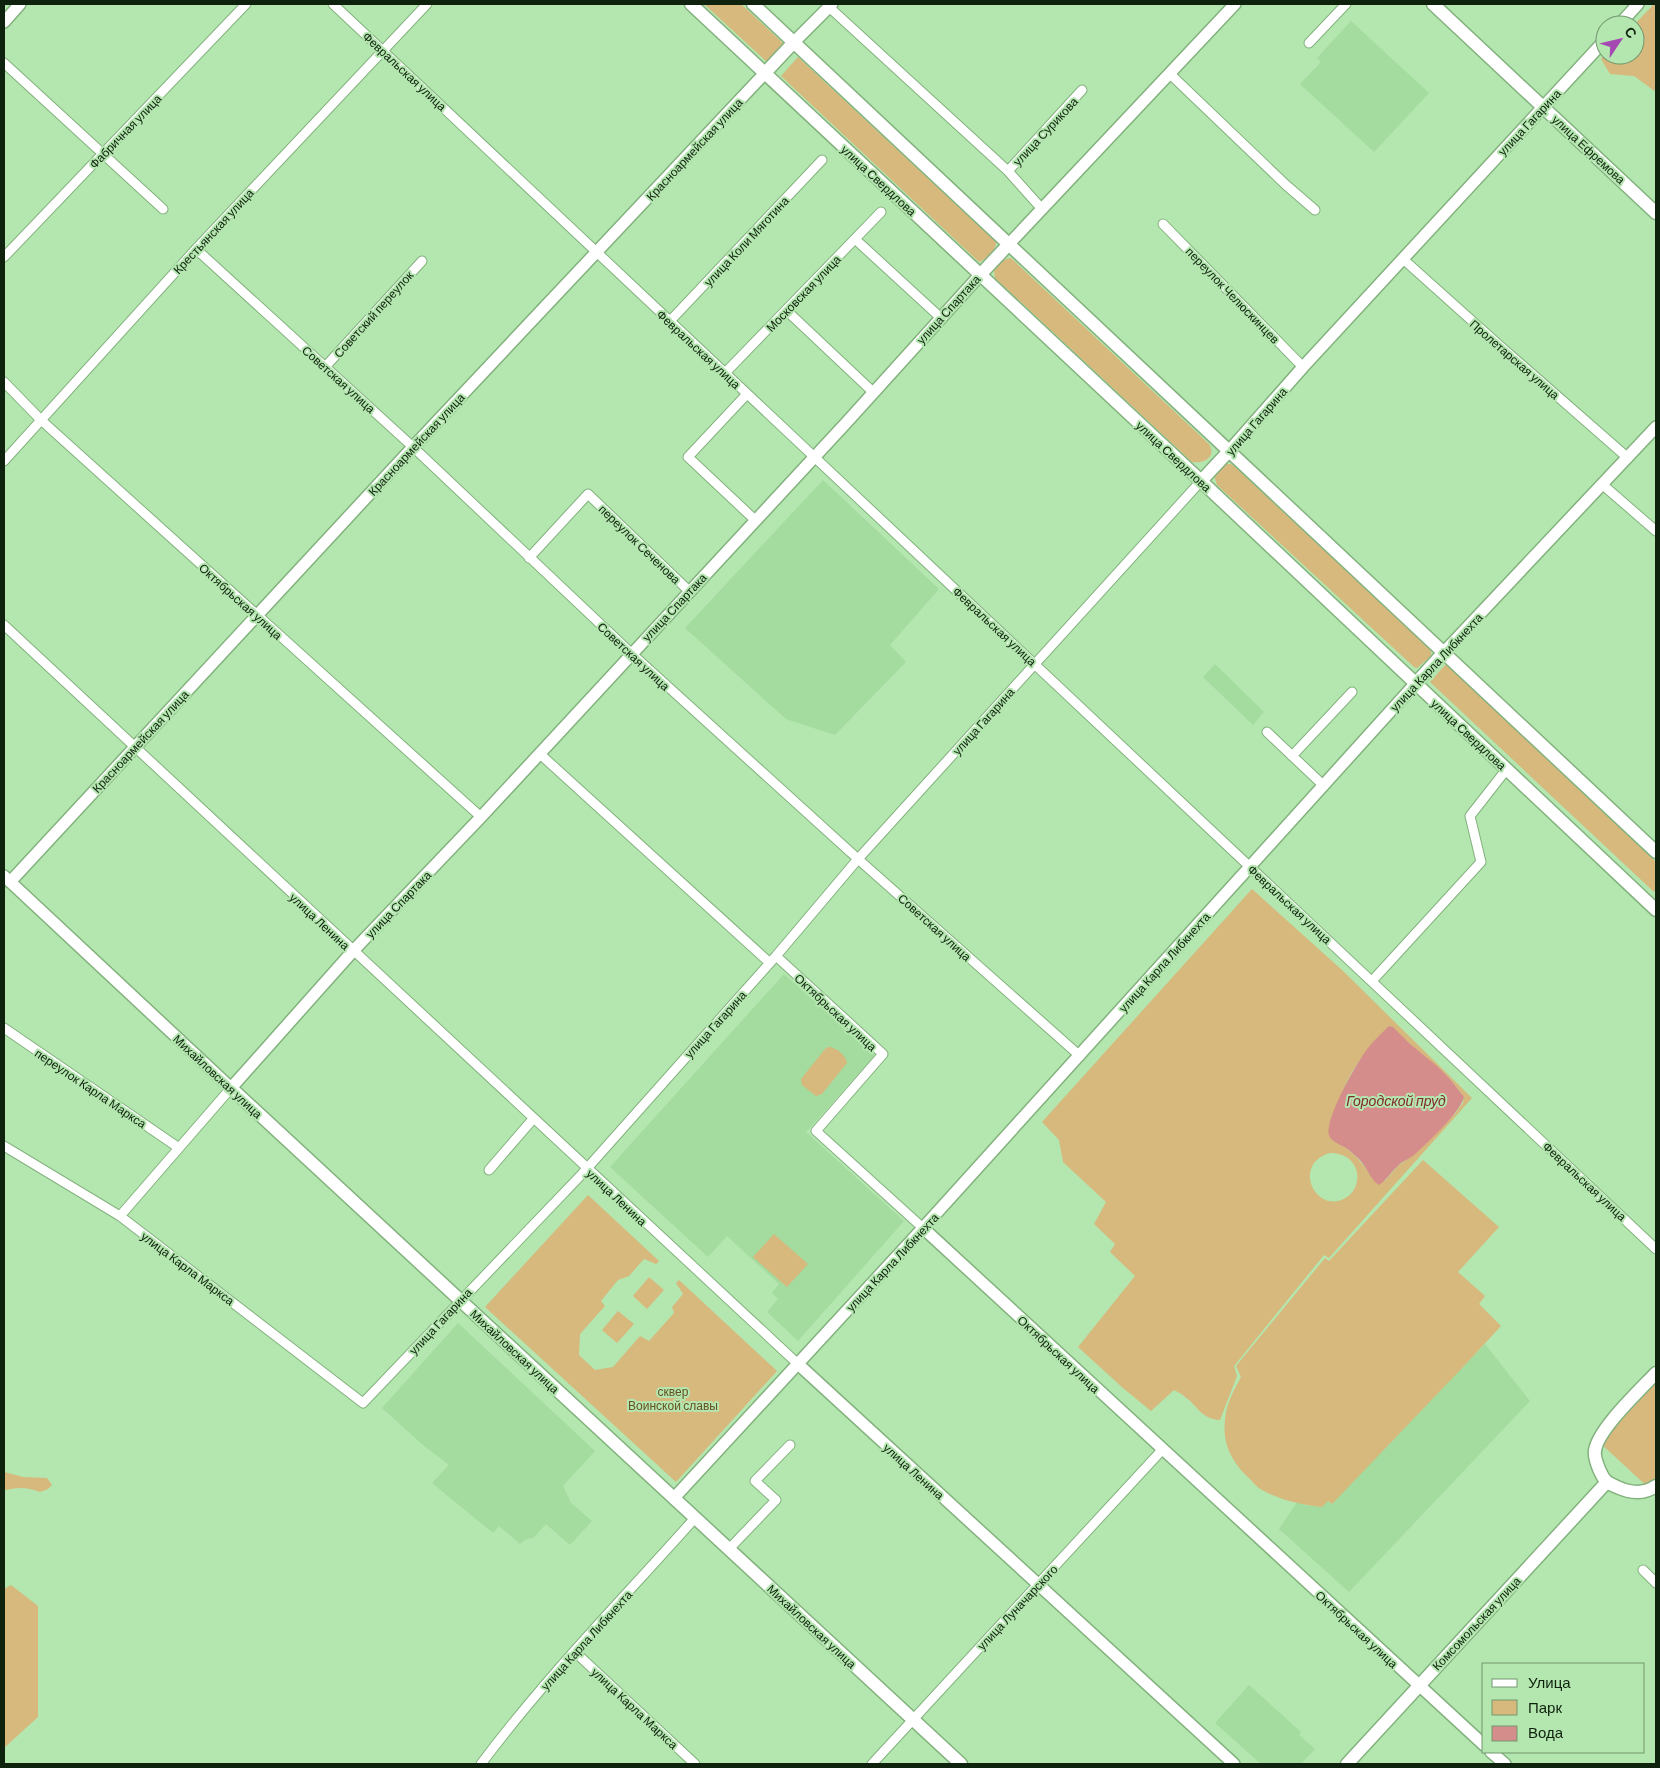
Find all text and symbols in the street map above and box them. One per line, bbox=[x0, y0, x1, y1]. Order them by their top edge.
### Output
north arrow bbox=[1595, 15, 1645, 65]
text: С bbox=[1621, 23, 1641, 41]
street label: Февральская улица bbox=[360, 29, 450, 114]
street label: улица Гагарина bbox=[1495, 86, 1564, 159]
street label: Фабричная улица bbox=[86, 91, 165, 172]
street label: улица Сурикова bbox=[1010, 94, 1081, 169]
street label: Красноармейская улица bbox=[643, 95, 746, 204]
street label: улица Ефремова bbox=[1549, 112, 1629, 187]
street label: улица Свердлова bbox=[838, 142, 920, 219]
street label: Крестьянская улица bbox=[170, 185, 257, 277]
street label: улица Коли Мяготина bbox=[701, 193, 792, 289]
street label: переулок Челюскинцев bbox=[1183, 244, 1283, 347]
street label: Московская улица bbox=[763, 252, 844, 335]
street label: Советский переулок bbox=[331, 267, 417, 361]
street label: улица Спартака bbox=[913, 271, 984, 347]
street label: Февральская улица bbox=[654, 307, 744, 392]
street label: Пролетарская улица bbox=[1467, 316, 1563, 403]
street label: Советская улица bbox=[299, 343, 379, 416]
street label: улица Гагарина bbox=[1223, 384, 1290, 458]
street label: Красноармейская улица bbox=[365, 390, 468, 499]
street label: улица Свердлова bbox=[1133, 418, 1215, 495]
street label: переулок Сеченова bbox=[596, 502, 684, 587]
street label: Октябрьская улица bbox=[196, 560, 286, 643]
street label: улица Спартака bbox=[639, 570, 710, 645]
street label: Февральская улица bbox=[950, 584, 1040, 669]
street label: улица Карла Либкнехта bbox=[1387, 610, 1486, 715]
street label: Советская улица bbox=[594, 619, 673, 694]
street label: улица Гагарина bbox=[949, 684, 1018, 758]
street label: Красноармейская улица bbox=[89, 687, 192, 796]
street label: улица Свердлова bbox=[1428, 696, 1510, 773]
street label: Февральская улица bbox=[1245, 862, 1335, 947]
street label: улица Спартака bbox=[362, 867, 434, 941]
street label: улица Ленина bbox=[287, 890, 353, 953]
street label: Советская улица bbox=[895, 891, 975, 964]
street label: улица Карла Либкнехта bbox=[1116, 909, 1213, 1015]
street label: Октябрьская улица bbox=[792, 971, 880, 1054]
street label: улица Гагарина bbox=[681, 987, 750, 1061]
street label: Михайловская улица bbox=[170, 1031, 265, 1122]
street label: переулок Карла Маркса bbox=[32, 1046, 150, 1131]
water label: Городской пруд bbox=[1346, 1092, 1446, 1109]
street label: Февральская улица bbox=[1540, 1139, 1630, 1224]
street label: улица Ленина bbox=[584, 1166, 650, 1229]
street label: улица Карла Либкнехта bbox=[843, 1210, 942, 1315]
street label: улица Карла Маркса bbox=[138, 1228, 238, 1309]
street label: улица Гагарина bbox=[406, 1285, 475, 1358]
street label: Михайловская улица bbox=[467, 1306, 562, 1397]
street label: Октябрьская улица bbox=[1015, 1313, 1103, 1396]
park label: сквер Воинской славы bbox=[628, 1384, 718, 1412]
street label: улица Ленина bbox=[880, 1440, 947, 1503]
street label: улица Луначарского bbox=[974, 1561, 1061, 1653]
street label: Комсомольская улица bbox=[1429, 1573, 1524, 1673]
street label: Михайловская улица bbox=[764, 1581, 859, 1672]
street label: улица Карла Либкнехта bbox=[538, 1587, 635, 1693]
street label: Октябрьская улица bbox=[1313, 1588, 1401, 1671]
legend bbox=[1482, 1663, 1645, 1753]
street label: улица Карла Маркса bbox=[588, 1664, 681, 1753]
text: Улица bbox=[1528, 1673, 1571, 1691]
text: Парк bbox=[1528, 1698, 1562, 1716]
text: Вода bbox=[1528, 1723, 1564, 1741]

